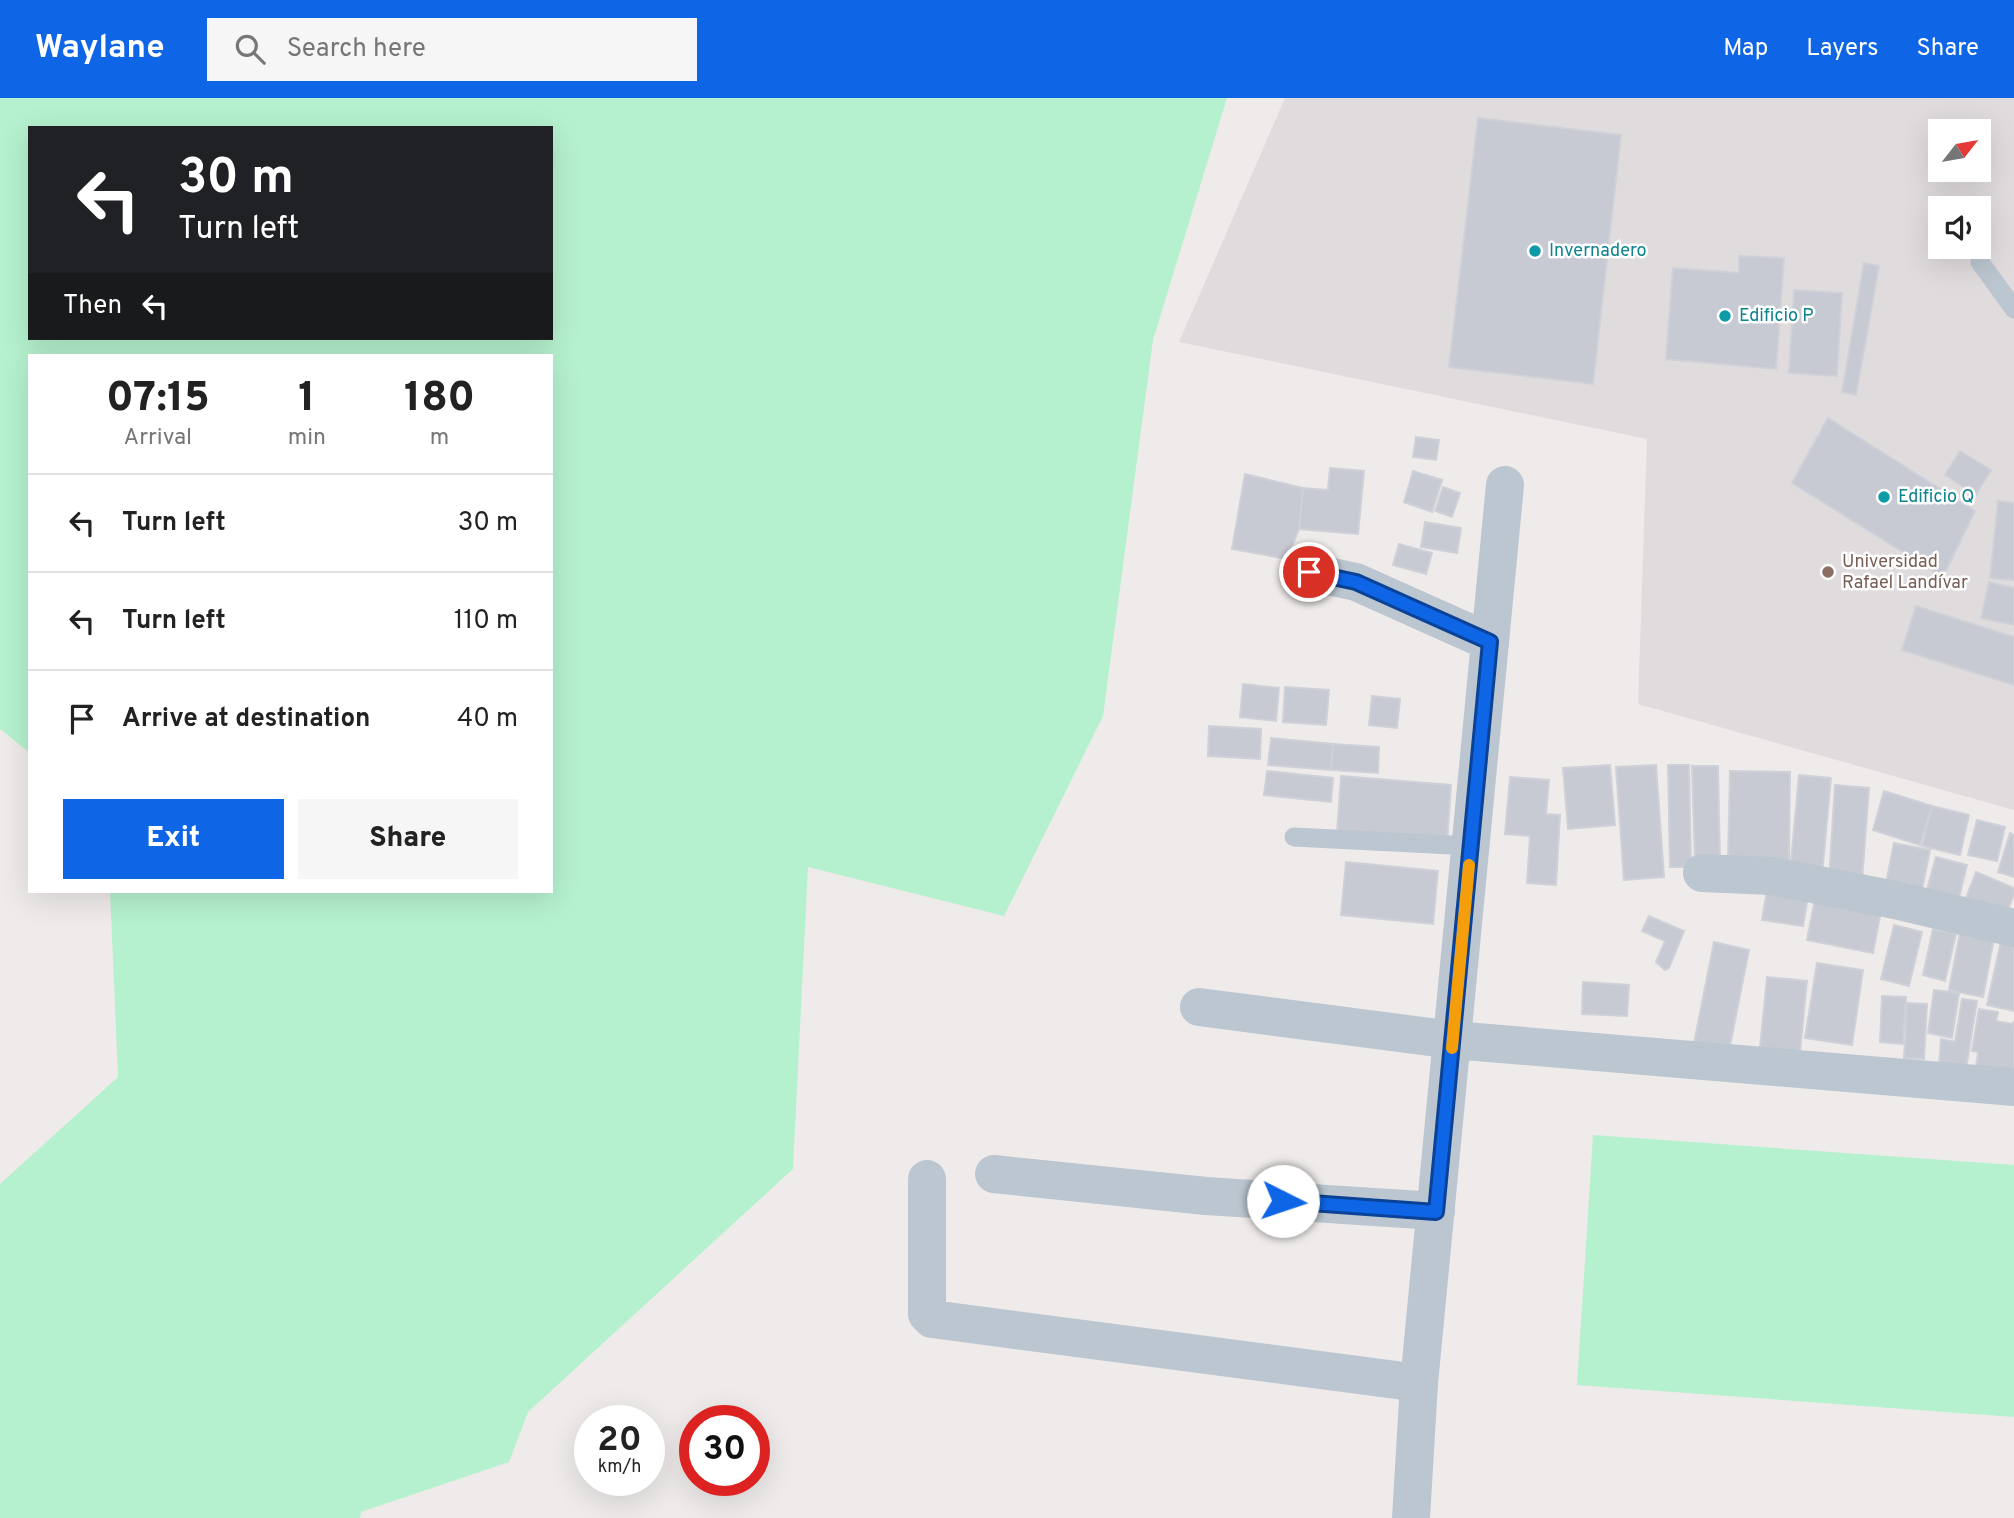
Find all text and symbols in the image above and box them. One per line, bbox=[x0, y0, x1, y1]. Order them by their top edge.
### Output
search box bbox=[207, 18, 697, 81]
text: Waylane bbox=[35, 28, 165, 70]
icon: search bbox=[231, 30, 269, 68]
text: Search here bbox=[287, 33, 426, 66]
text: Map bbox=[1723, 34, 1768, 64]
text: Layers bbox=[1806, 34, 1878, 64]
text: Share bbox=[1916, 34, 1979, 64]
north arrow bbox=[1928, 119, 1992, 182]
map controls bbox=[1928, 119, 1991, 259]
text: 30 m bbox=[178, 149, 294, 211]
icon: left bbox=[63, 154, 154, 245]
button: sound bbox=[1928, 196, 1991, 259]
text: Turn left bbox=[178, 210, 299, 250]
place label: Invernadero bbox=[1549, 240, 1647, 263]
marker: Invernadero bbox=[1527, 243, 1543, 259]
icon: left bbox=[136, 287, 174, 325]
text: Then bbox=[63, 290, 122, 323]
place label: Edificio P bbox=[1739, 305, 1814, 328]
marker: Edificio P bbox=[1717, 308, 1733, 324]
text: 07:15 bbox=[106, 373, 210, 426]
text: 1 bbox=[298, 373, 315, 426]
text: 180 bbox=[404, 373, 475, 426]
text: Arrival bbox=[124, 424, 192, 453]
text: min bbox=[288, 424, 326, 453]
text: m bbox=[430, 424, 449, 453]
place label: Edificio Q bbox=[1898, 486, 1974, 509]
marker: Edificio Q bbox=[1876, 489, 1892, 505]
icon: left bbox=[63, 504, 101, 542]
text: Turn left bbox=[122, 507, 226, 540]
text: 30 m bbox=[458, 507, 518, 540]
pin bbox=[1279, 542, 1339, 602]
place label: Universidad Rafael Landívar bbox=[1842, 551, 1968, 595]
icon: arrive bbox=[1290, 553, 1328, 591]
marker: Universidad Rafael Landívar bbox=[1820, 564, 1836, 580]
icon: left bbox=[63, 602, 101, 640]
text: Turn left bbox=[122, 605, 226, 638]
text: 110 m bbox=[454, 605, 518, 638]
icon: arrive bbox=[63, 700, 101, 738]
text: Arrive at destination bbox=[122, 703, 370, 736]
text: 40 m bbox=[457, 703, 518, 736]
button: Exit bbox=[63, 799, 284, 879]
button: Share bbox=[298, 799, 518, 879]
position arrow bbox=[1246, 1164, 1320, 1238]
speed limit sign: 30 bbox=[679, 1405, 770, 1496]
text: 20 bbox=[597, 1419, 642, 1463]
text: km/h bbox=[598, 1456, 641, 1479]

